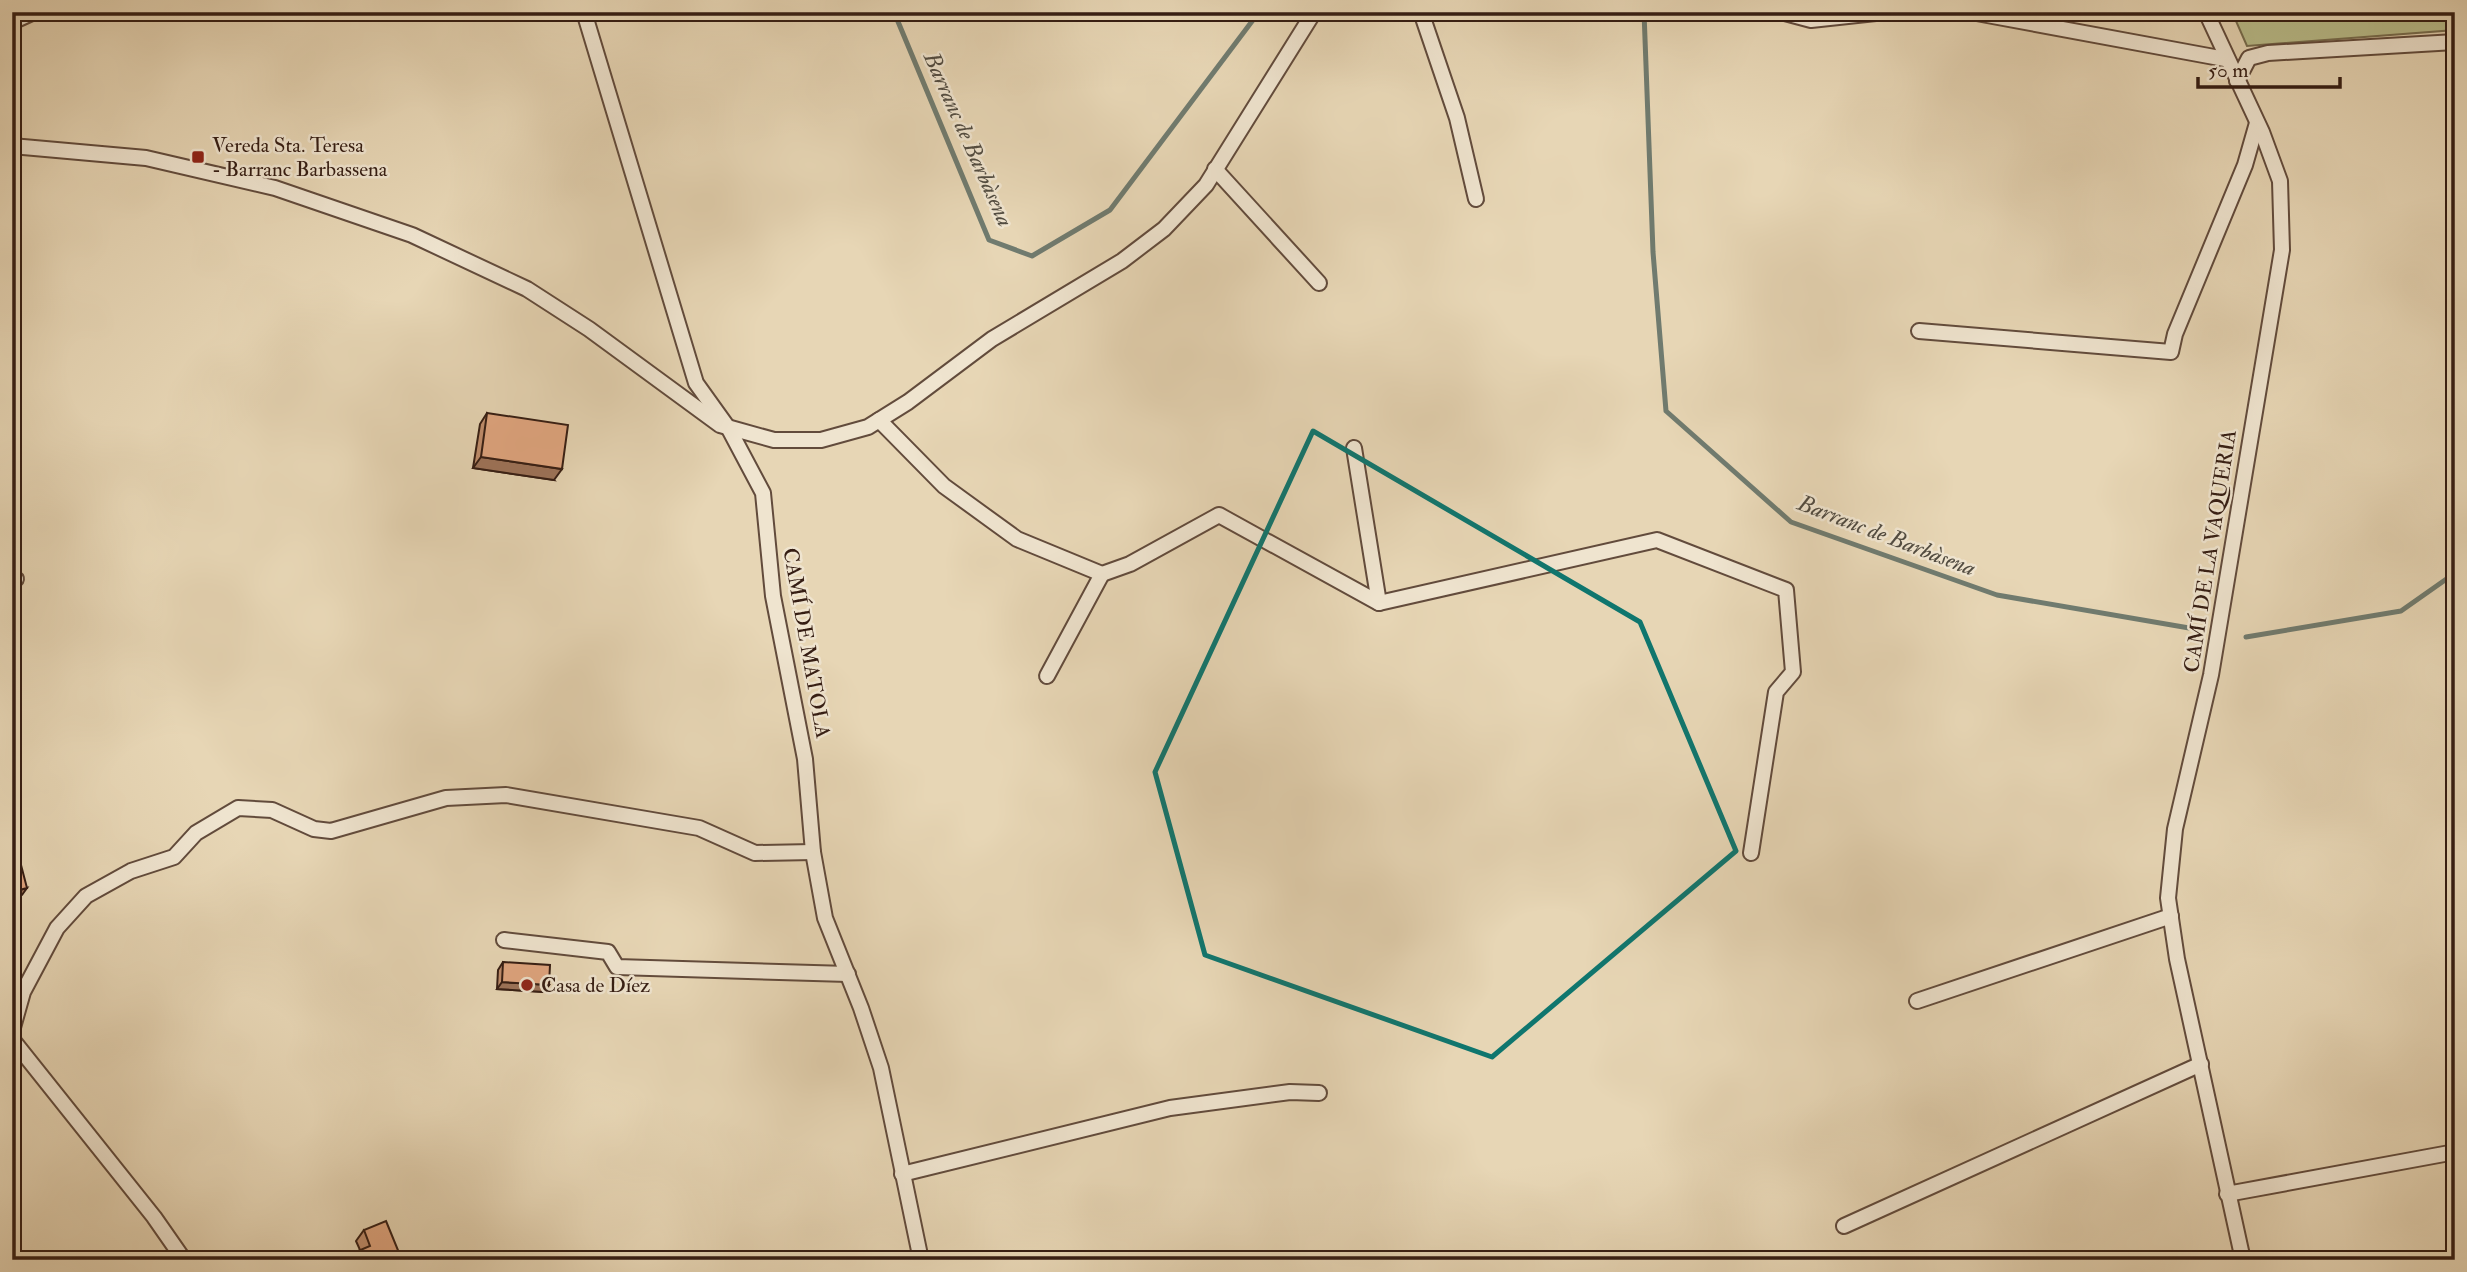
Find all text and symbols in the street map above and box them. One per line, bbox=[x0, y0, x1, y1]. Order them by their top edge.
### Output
water label: Barranc de Barbàsena bbox=[917, 46, 1020, 231]
scale bar bbox=[2198, 46, 2339, 90]
text: 50 m bbox=[2208, 57, 2249, 84]
place label: Vereda Sta. Teresa - Barranc Barbassena bbox=[212, 132, 388, 183]
marker: Vereda Sta. Teresa - Barranc Barbassena bbox=[190, 149, 206, 165]
street label: CAMÍ DE LA VAQUERIA bbox=[2178, 428, 2243, 675]
water label: Barranc de Barbàsena bbox=[1793, 488, 1980, 583]
street label: CAMÍ DE MATOLA bbox=[776, 546, 837, 740]
place label: Casa de Díez bbox=[541, 972, 650, 999]
marker: Casa de Díez bbox=[519, 977, 535, 993]

